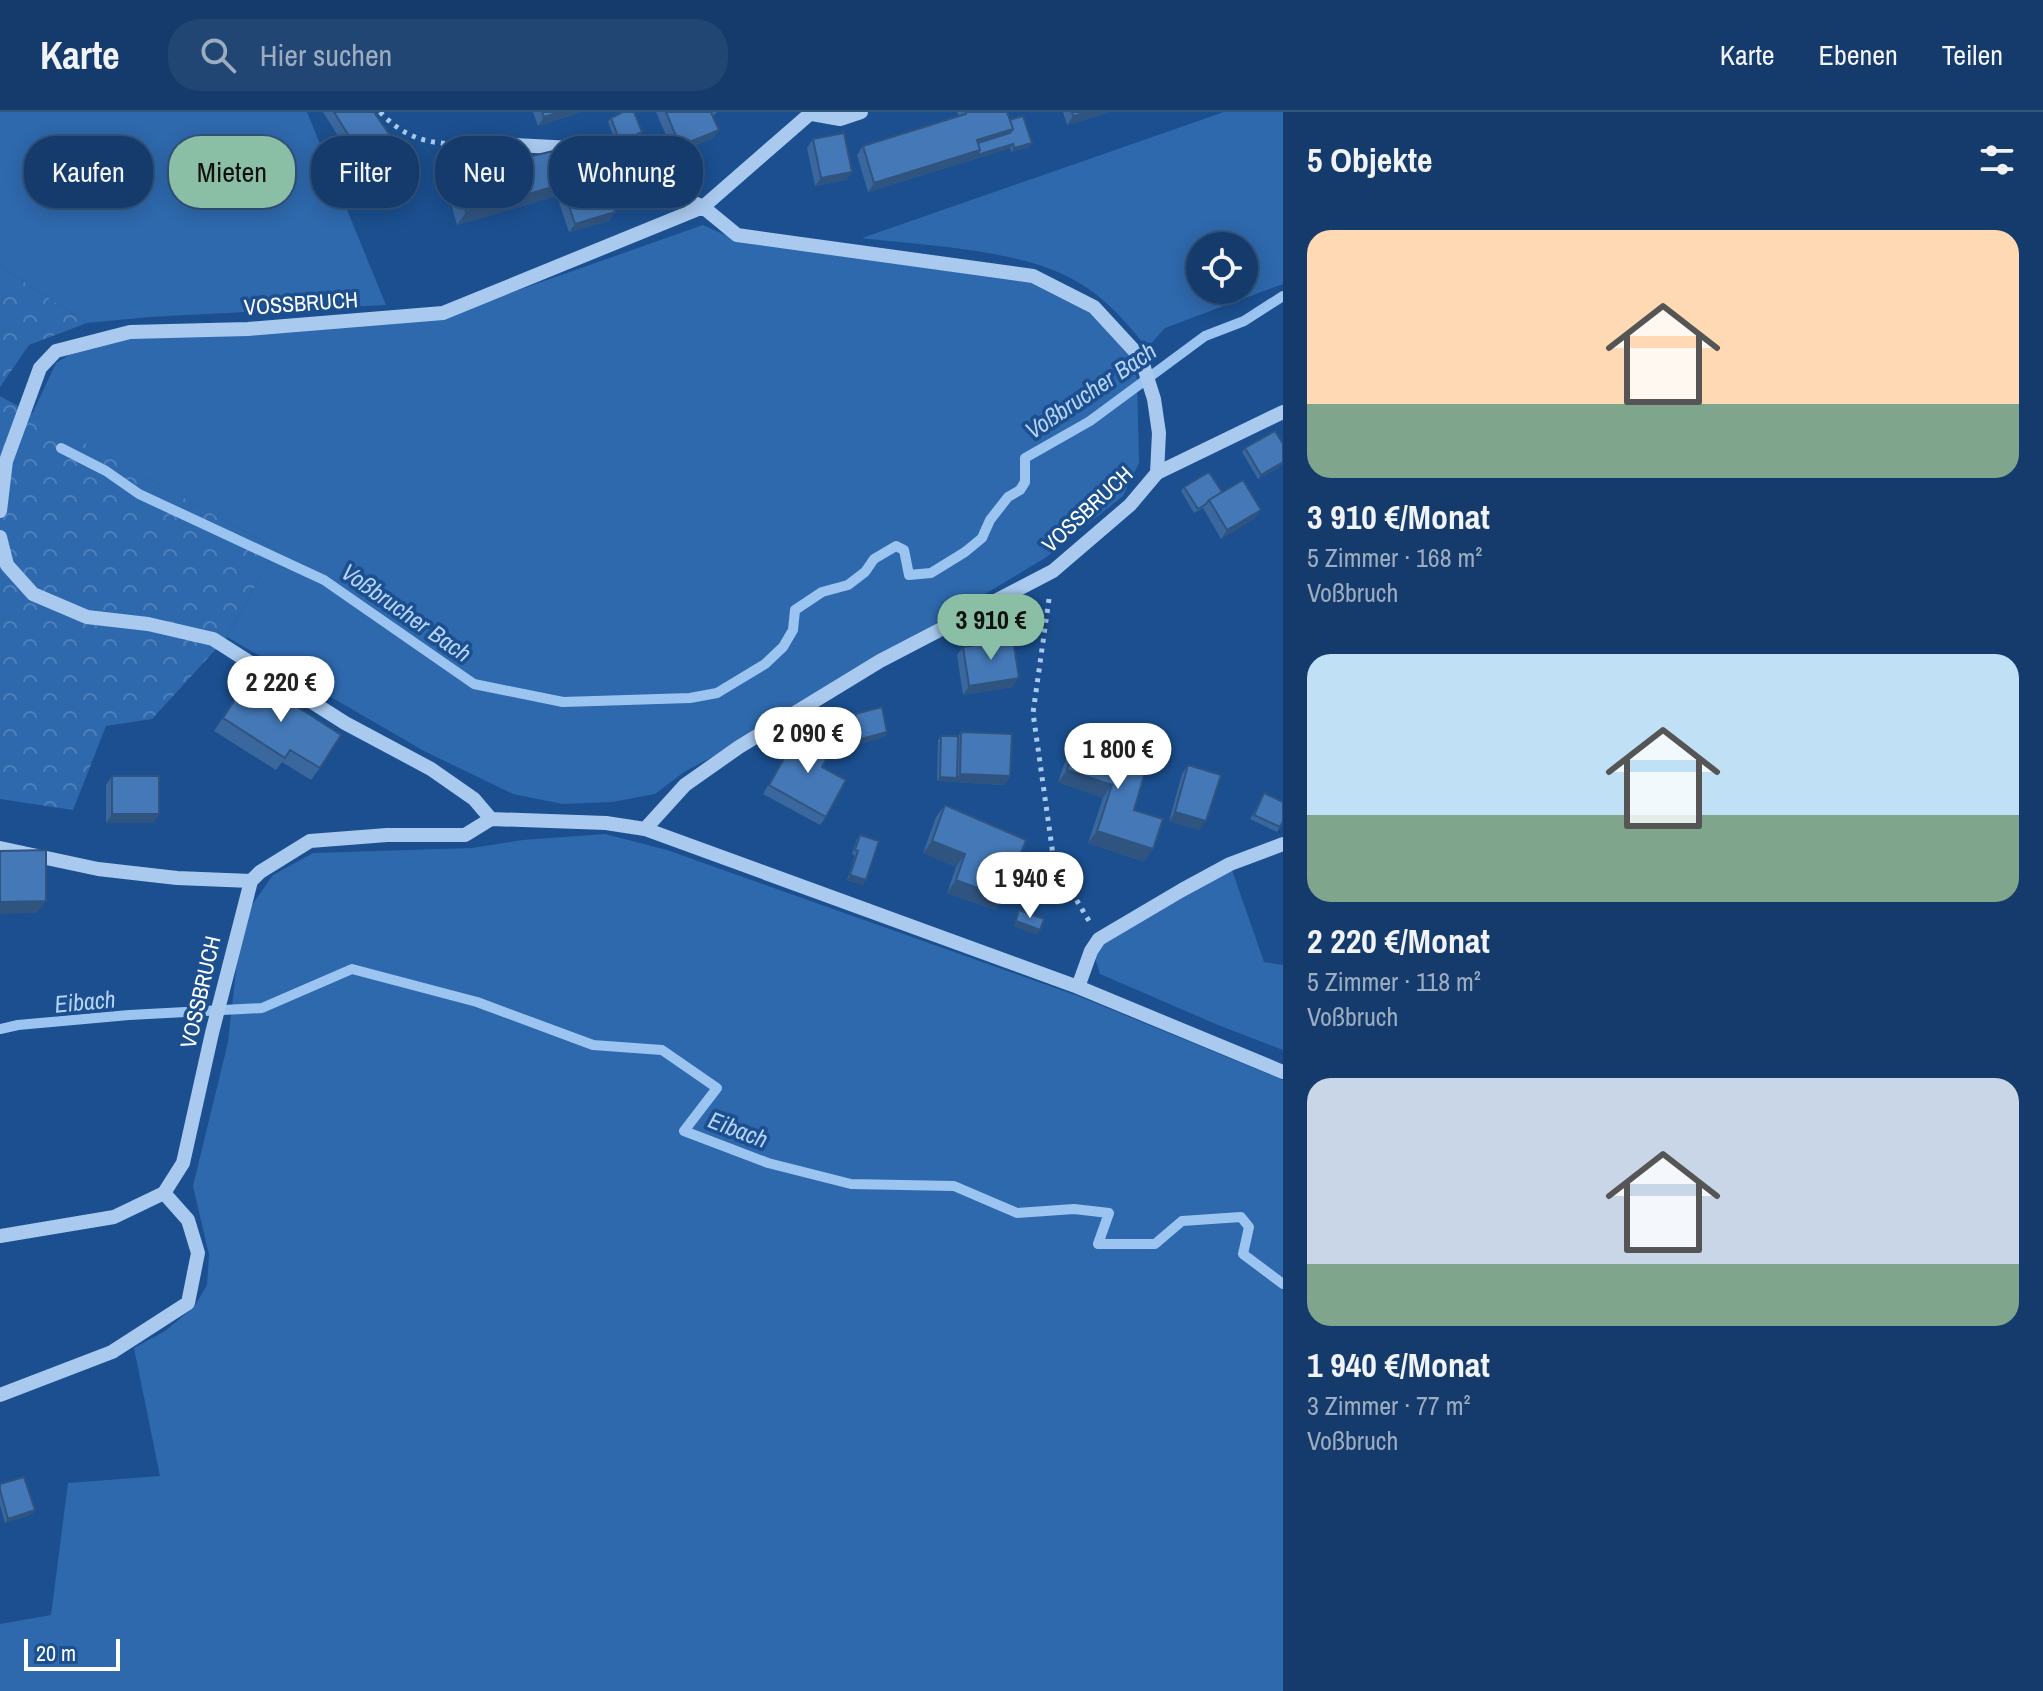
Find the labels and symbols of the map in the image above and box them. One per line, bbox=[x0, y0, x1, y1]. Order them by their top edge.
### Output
street label: VOSSBRUCH bbox=[243, 284, 359, 322]
water label: Voßbrucher Bach bbox=[1019, 334, 1162, 446]
street label: VOSSBRUCH bbox=[1035, 459, 1139, 559]
water label: Voßbrucher Bach bbox=[335, 556, 478, 669]
pin: 3 910 € bbox=[917, 594, 1065, 662]
pin: 2 220 € bbox=[207, 656, 355, 724]
pin: 2 090 € bbox=[734, 707, 882, 775]
pin: 1 800 € bbox=[1044, 723, 1192, 791]
pin: 1 940 € bbox=[956, 852, 1104, 920]
street label: VOSSBRUCH bbox=[173, 933, 227, 1051]
water label: Eibach bbox=[53, 982, 117, 1020]
water label: Eibach bbox=[704, 1103, 773, 1155]
scale bar bbox=[24, 1635, 120, 1671]

